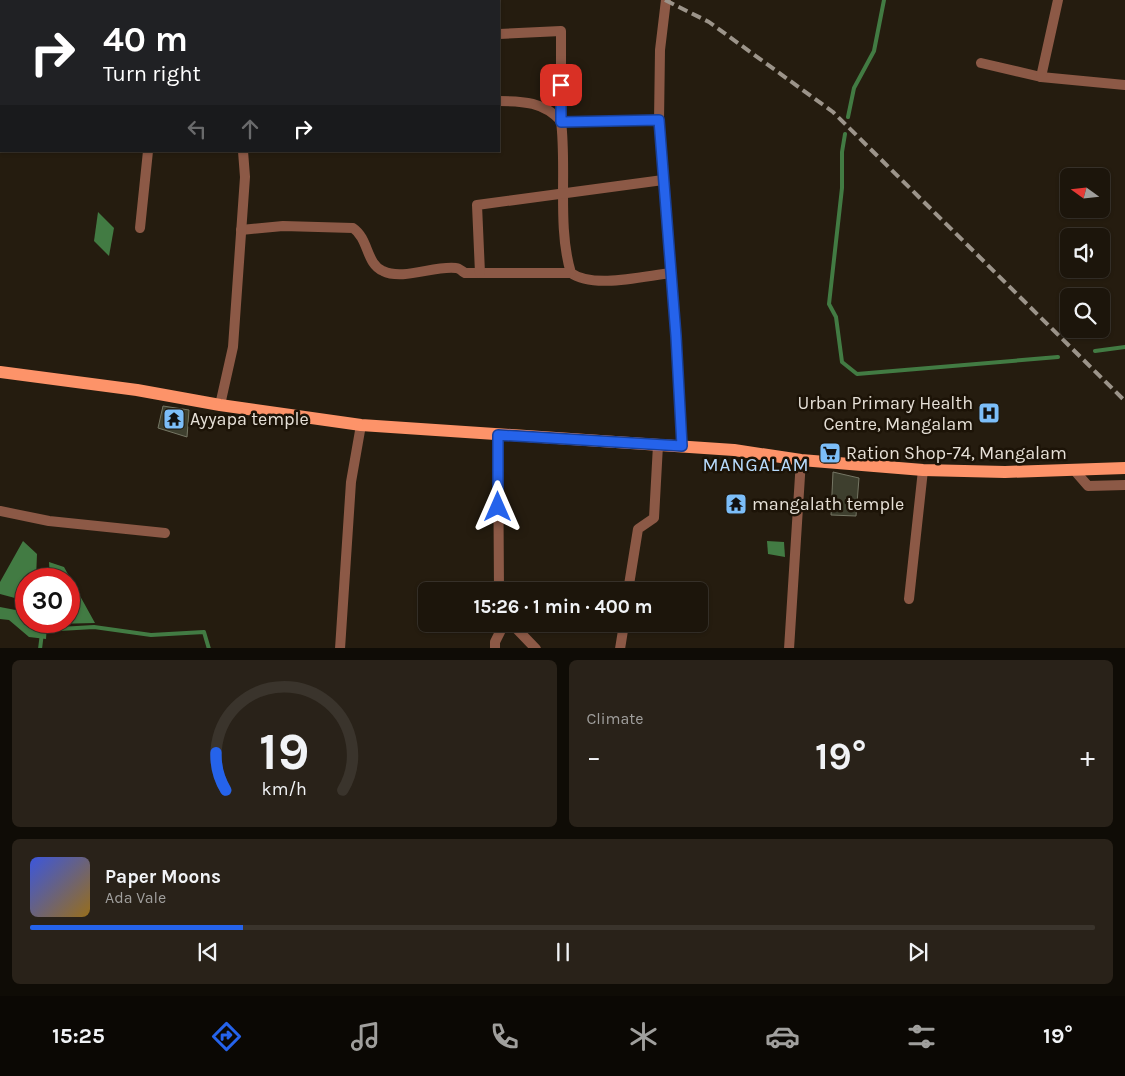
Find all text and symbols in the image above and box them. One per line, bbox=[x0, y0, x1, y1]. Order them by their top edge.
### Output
text: 40 m bbox=[103, 19, 188, 60]
icon: right bbox=[20, 20, 85, 85]
text: Turn right bbox=[103, 61, 201, 87]
pin bbox=[540, 64, 582, 106]
icon: arrive bbox=[547, 71, 575, 99]
icon: left bbox=[183, 115, 211, 143]
icon: ahead bbox=[236, 115, 264, 143]
icon: right bbox=[289, 115, 317, 143]
north arrow bbox=[1060, 168, 1110, 218]
map controls bbox=[1060, 168, 1110, 338]
button: sound bbox=[1060, 228, 1110, 278]
button: search bbox=[1060, 288, 1110, 338]
place label: Urban Primary Health Centre, Mangalam bbox=[797, 392, 973, 435]
hospital icon: Urban Primary Health Centre, Mangalam bbox=[977, 401, 1001, 425]
temple icon: Ayyapa temple bbox=[162, 407, 186, 431]
place label: Ayyapa temple bbox=[190, 408, 309, 430]
supermarket icon: Ration Shop-74, Mangalam bbox=[818, 441, 842, 465]
place label: Ration Shop-74, Mangalam bbox=[846, 442, 1067, 464]
district label: MANGALAM bbox=[702, 454, 810, 476]
position arrow bbox=[471, 480, 523, 532]
temple icon: mangalath temple bbox=[724, 492, 748, 516]
place label: mangalath temple bbox=[752, 493, 904, 515]
speed limit sign: 30 bbox=[15, 568, 80, 633]
text: 15:26 · 1 min · 400 m bbox=[473, 596, 653, 618]
text: Climate bbox=[587, 709, 644, 728]
text: 19 bbox=[259, 721, 309, 782]
text: 19° bbox=[815, 734, 867, 779]
text: − bbox=[587, 740, 601, 773]
text: + bbox=[1080, 740, 1095, 773]
text: km/h bbox=[262, 779, 307, 800]
text: Paper Moons bbox=[105, 866, 221, 888]
text: Ada Vale bbox=[105, 888, 166, 907]
icon: previous bbox=[194, 938, 222, 966]
icon: pause bbox=[549, 938, 577, 966]
icon: next bbox=[904, 938, 932, 966]
icon: directions bbox=[209, 1019, 244, 1054]
icon: music bbox=[348, 1019, 383, 1054]
icon: phone bbox=[487, 1019, 522, 1054]
icon: climate bbox=[626, 1019, 661, 1054]
icon: car bbox=[765, 1019, 800, 1054]
icon: filters bbox=[904, 1019, 939, 1054]
text: 15:25 bbox=[52, 1023, 105, 1049]
text: 19° bbox=[1043, 1023, 1073, 1049]

